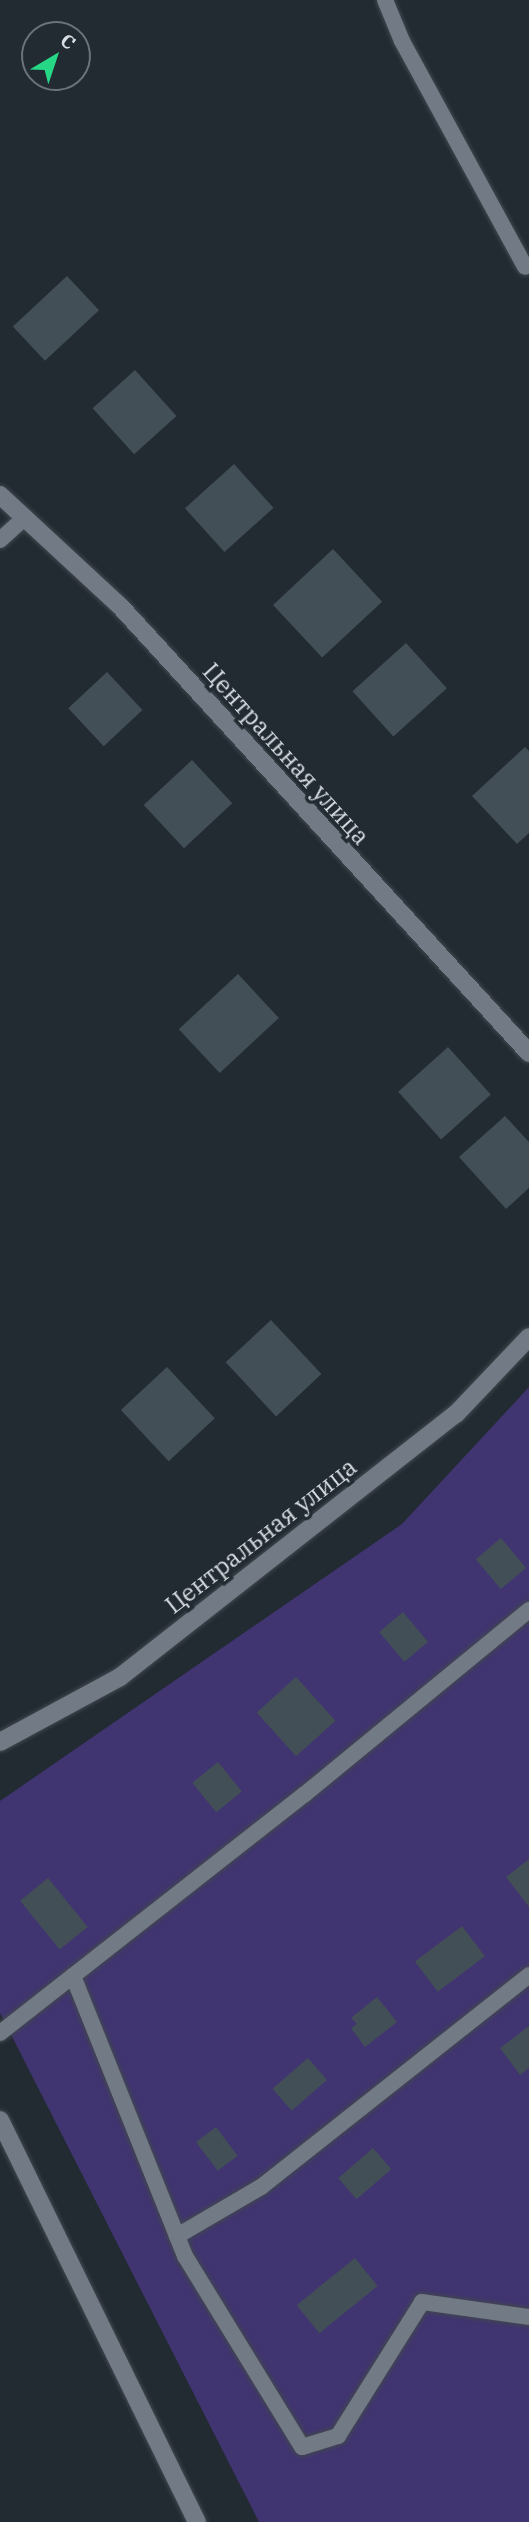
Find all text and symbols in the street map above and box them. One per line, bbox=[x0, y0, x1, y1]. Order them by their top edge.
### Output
north arrow bbox=[21, 21, 91, 91]
text: С bbox=[55, 28, 80, 55]
street label: Центральная улица bbox=[197, 657, 375, 851]
street label: Центральная улица bbox=[160, 1452, 362, 1620]

